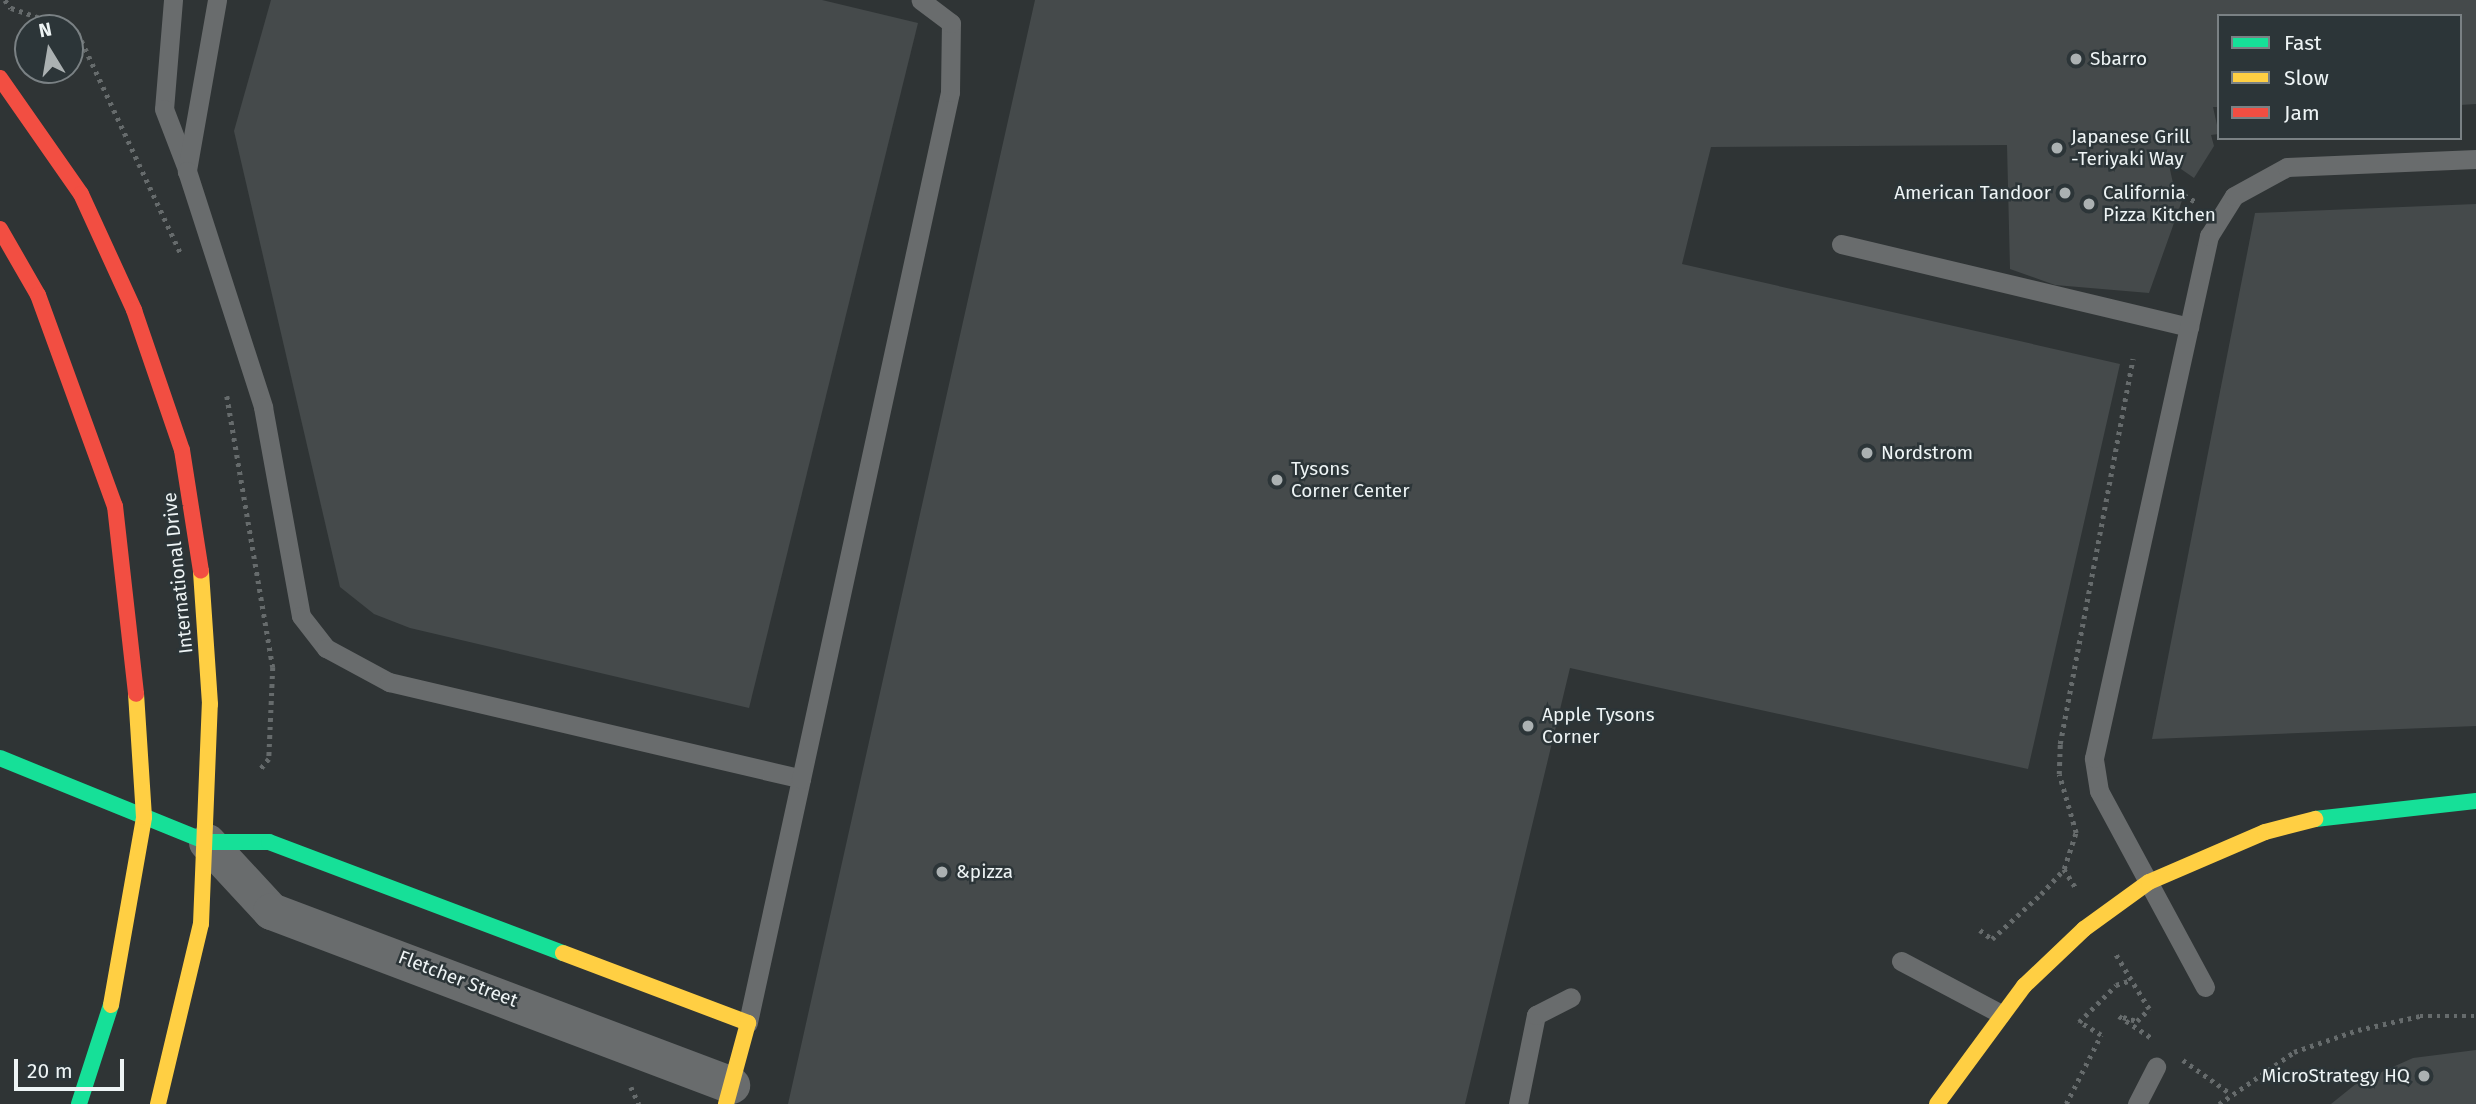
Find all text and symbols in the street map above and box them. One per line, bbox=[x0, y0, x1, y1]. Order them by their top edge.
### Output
north arrow bbox=[14, 14, 84, 84]
legend bbox=[2217, 14, 2462, 140]
text: N bbox=[37, 17, 54, 42]
text: Fast bbox=[2284, 30, 2322, 56]
place label: Sbarro bbox=[2090, 48, 2147, 70]
marker: Sbarro bbox=[2068, 51, 2084, 67]
text: Slow bbox=[2284, 65, 2329, 91]
text: Jam bbox=[2284, 100, 2320, 126]
place label: Japanese Grill -Teriyaki Way bbox=[2071, 126, 2190, 170]
marker: Japanese Grill -Teriyaki Way bbox=[2049, 140, 2065, 156]
place label: American Tandoor bbox=[1894, 182, 2051, 204]
place label: California Pizza Kitchen bbox=[2103, 182, 2216, 226]
marker: American Tandoor bbox=[2057, 185, 2073, 201]
marker: California Pizza Kitchen bbox=[2081, 196, 2097, 212]
place label: Nordstrom bbox=[1881, 442, 1973, 464]
marker: Nordstrom bbox=[1859, 445, 1875, 461]
place label: Tysons Corner Center bbox=[1291, 458, 1410, 502]
marker: Tysons Corner Center bbox=[1269, 472, 1285, 488]
street label: International Drive bbox=[158, 491, 198, 655]
place label: Apple Tysons Corner bbox=[1542, 704, 1655, 748]
marker: Apple Tysons Corner bbox=[1520, 718, 1536, 734]
place label: &pizza bbox=[956, 861, 1013, 883]
marker: &pizza bbox=[934, 864, 950, 880]
street label: Fletcher Street bbox=[395, 946, 521, 1012]
scale bar bbox=[18, 1044, 128, 1088]
text: 20 m bbox=[27, 1058, 73, 1084]
place label: MicroStrategy HQ bbox=[2261, 1065, 2410, 1087]
marker: MicroStrategy HQ bbox=[2416, 1068, 2432, 1084]

